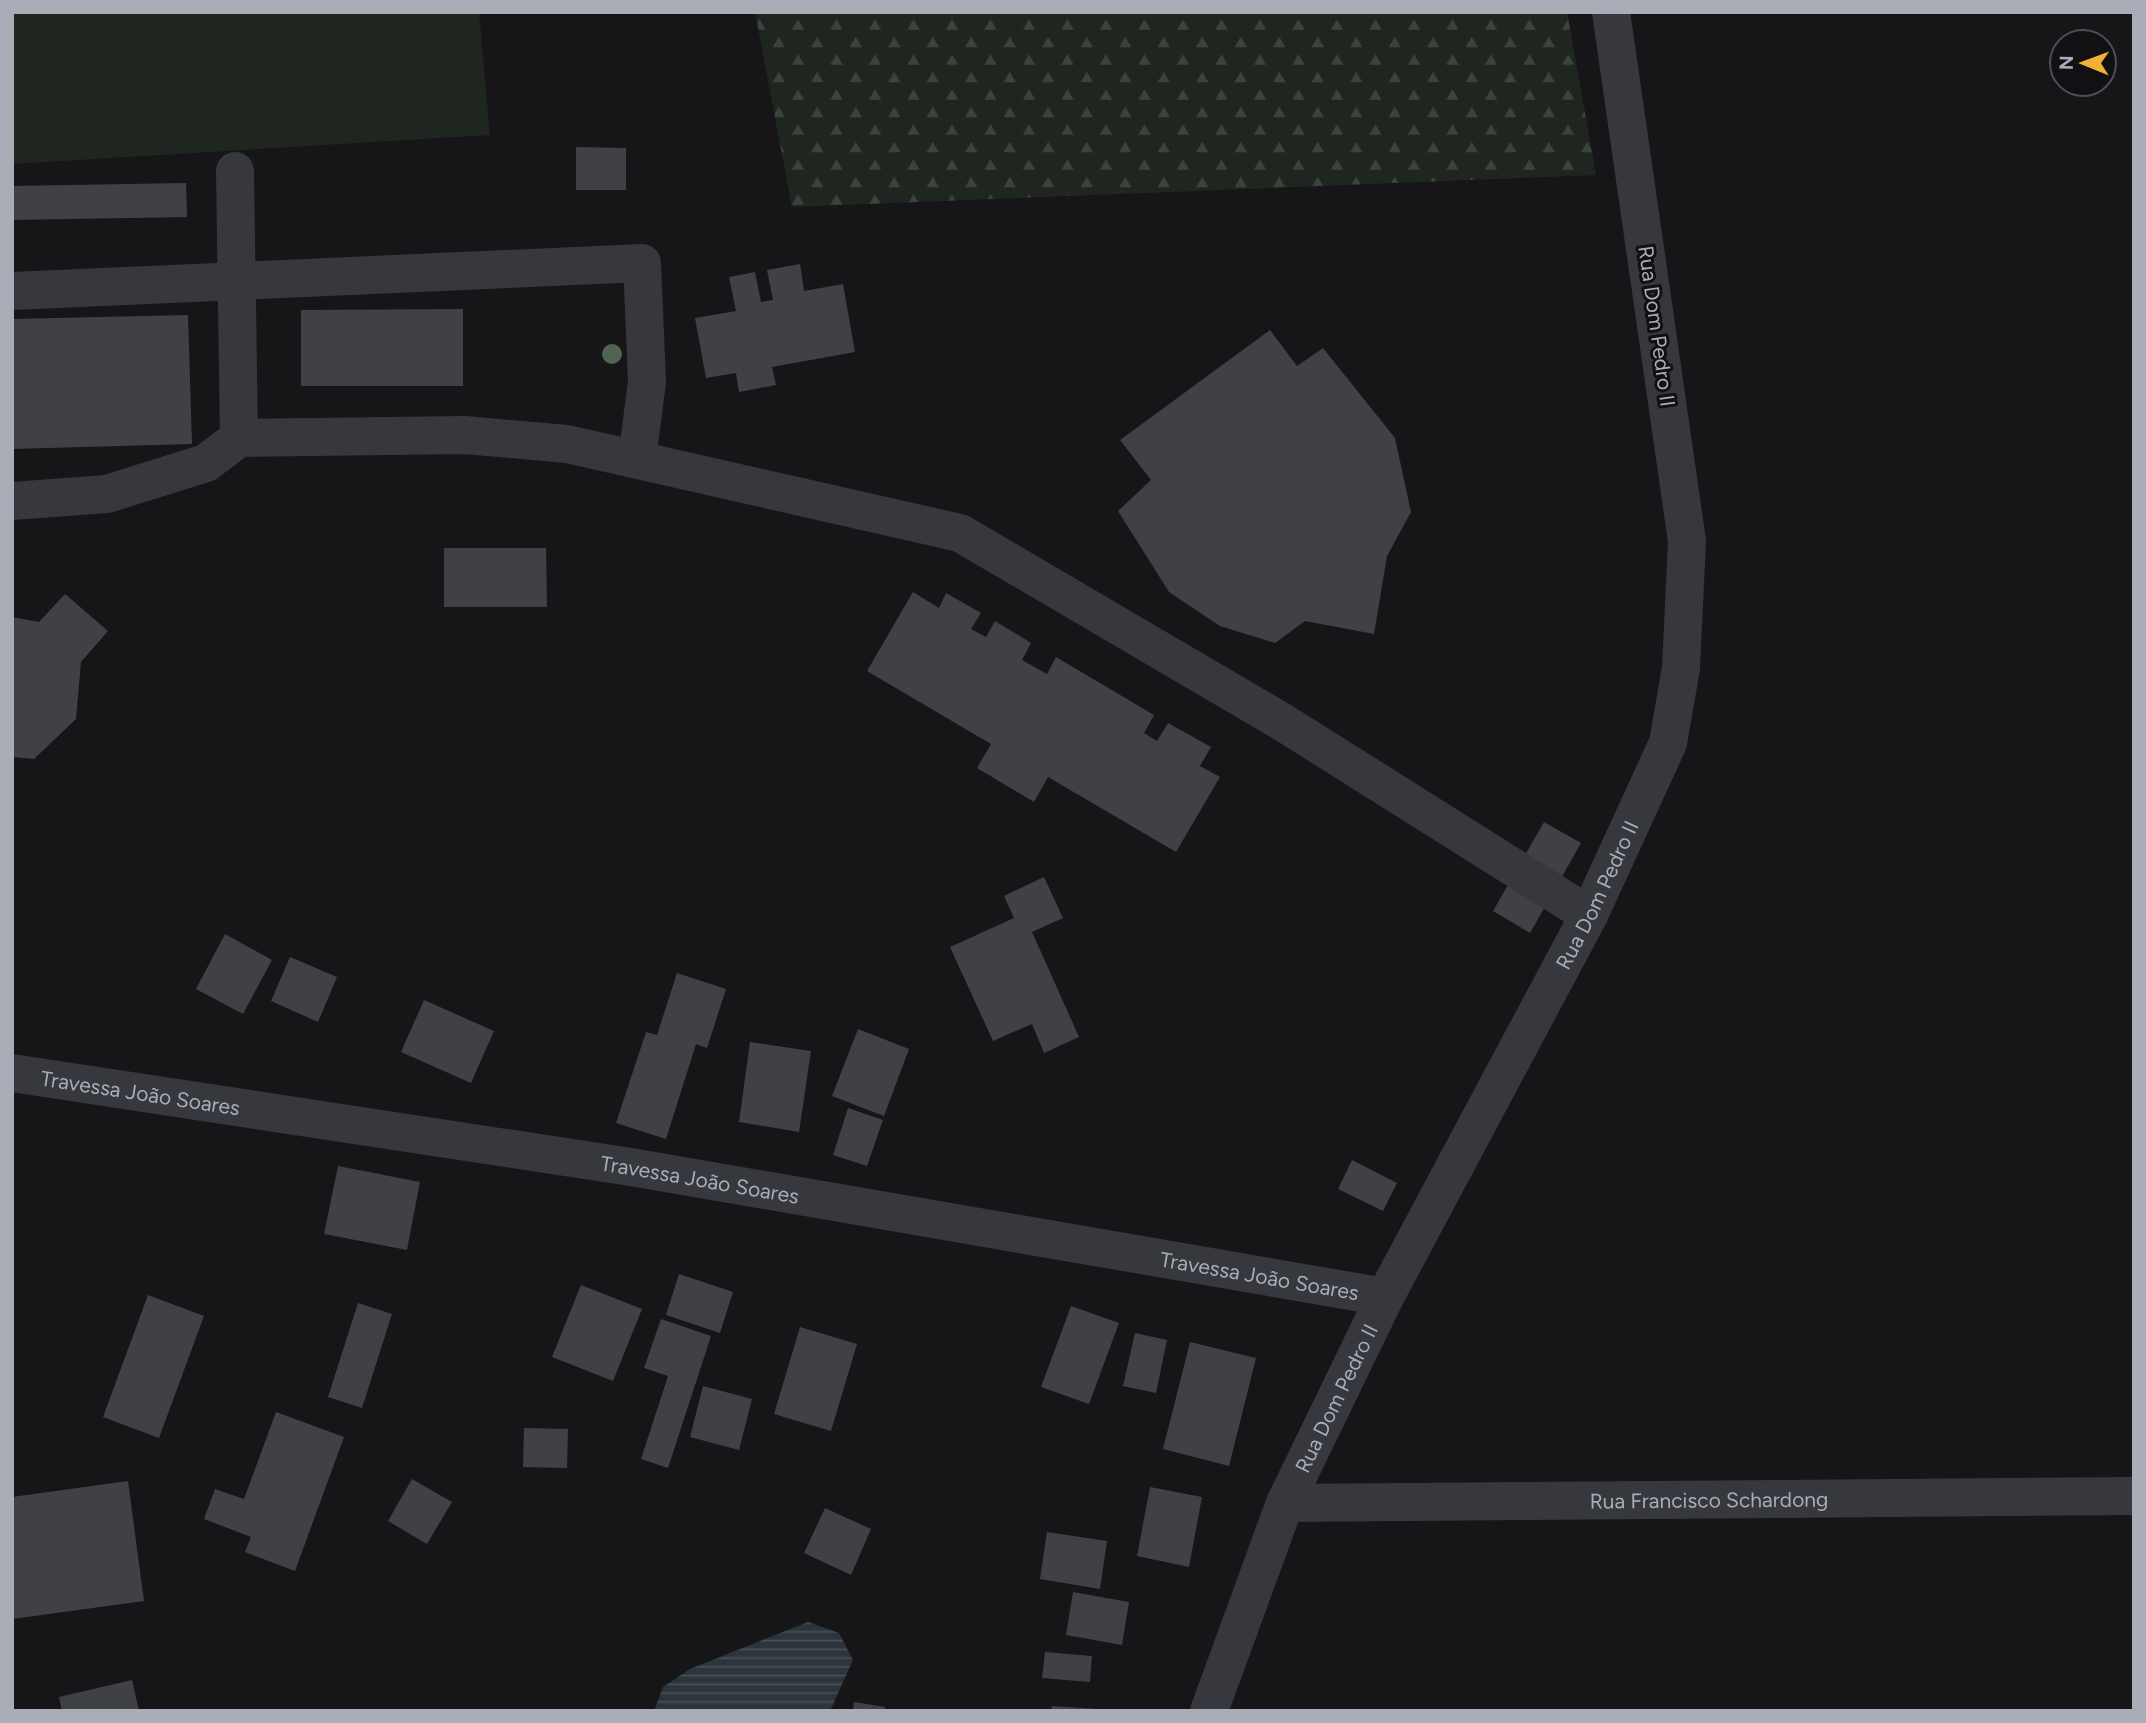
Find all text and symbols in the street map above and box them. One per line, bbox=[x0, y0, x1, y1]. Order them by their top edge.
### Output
north arrow bbox=[2048, 28, 2118, 98]
text: N bbox=[2055, 55, 2078, 70]
street label: Rua Dom Pedro II bbox=[1633, 244, 1681, 408]
street label: Rua Dom Pedro II bbox=[1550, 817, 1643, 973]
street label: Travessa João Soares bbox=[39, 1065, 242, 1120]
street label: Travessa João Soares bbox=[599, 1150, 801, 1208]
street label: Travessa João Soares bbox=[1158, 1246, 1361, 1305]
street label: Rua Dom Pedro II bbox=[1289, 1320, 1383, 1477]
street label: Rua Francisco Schardong bbox=[1590, 1486, 1828, 1513]

